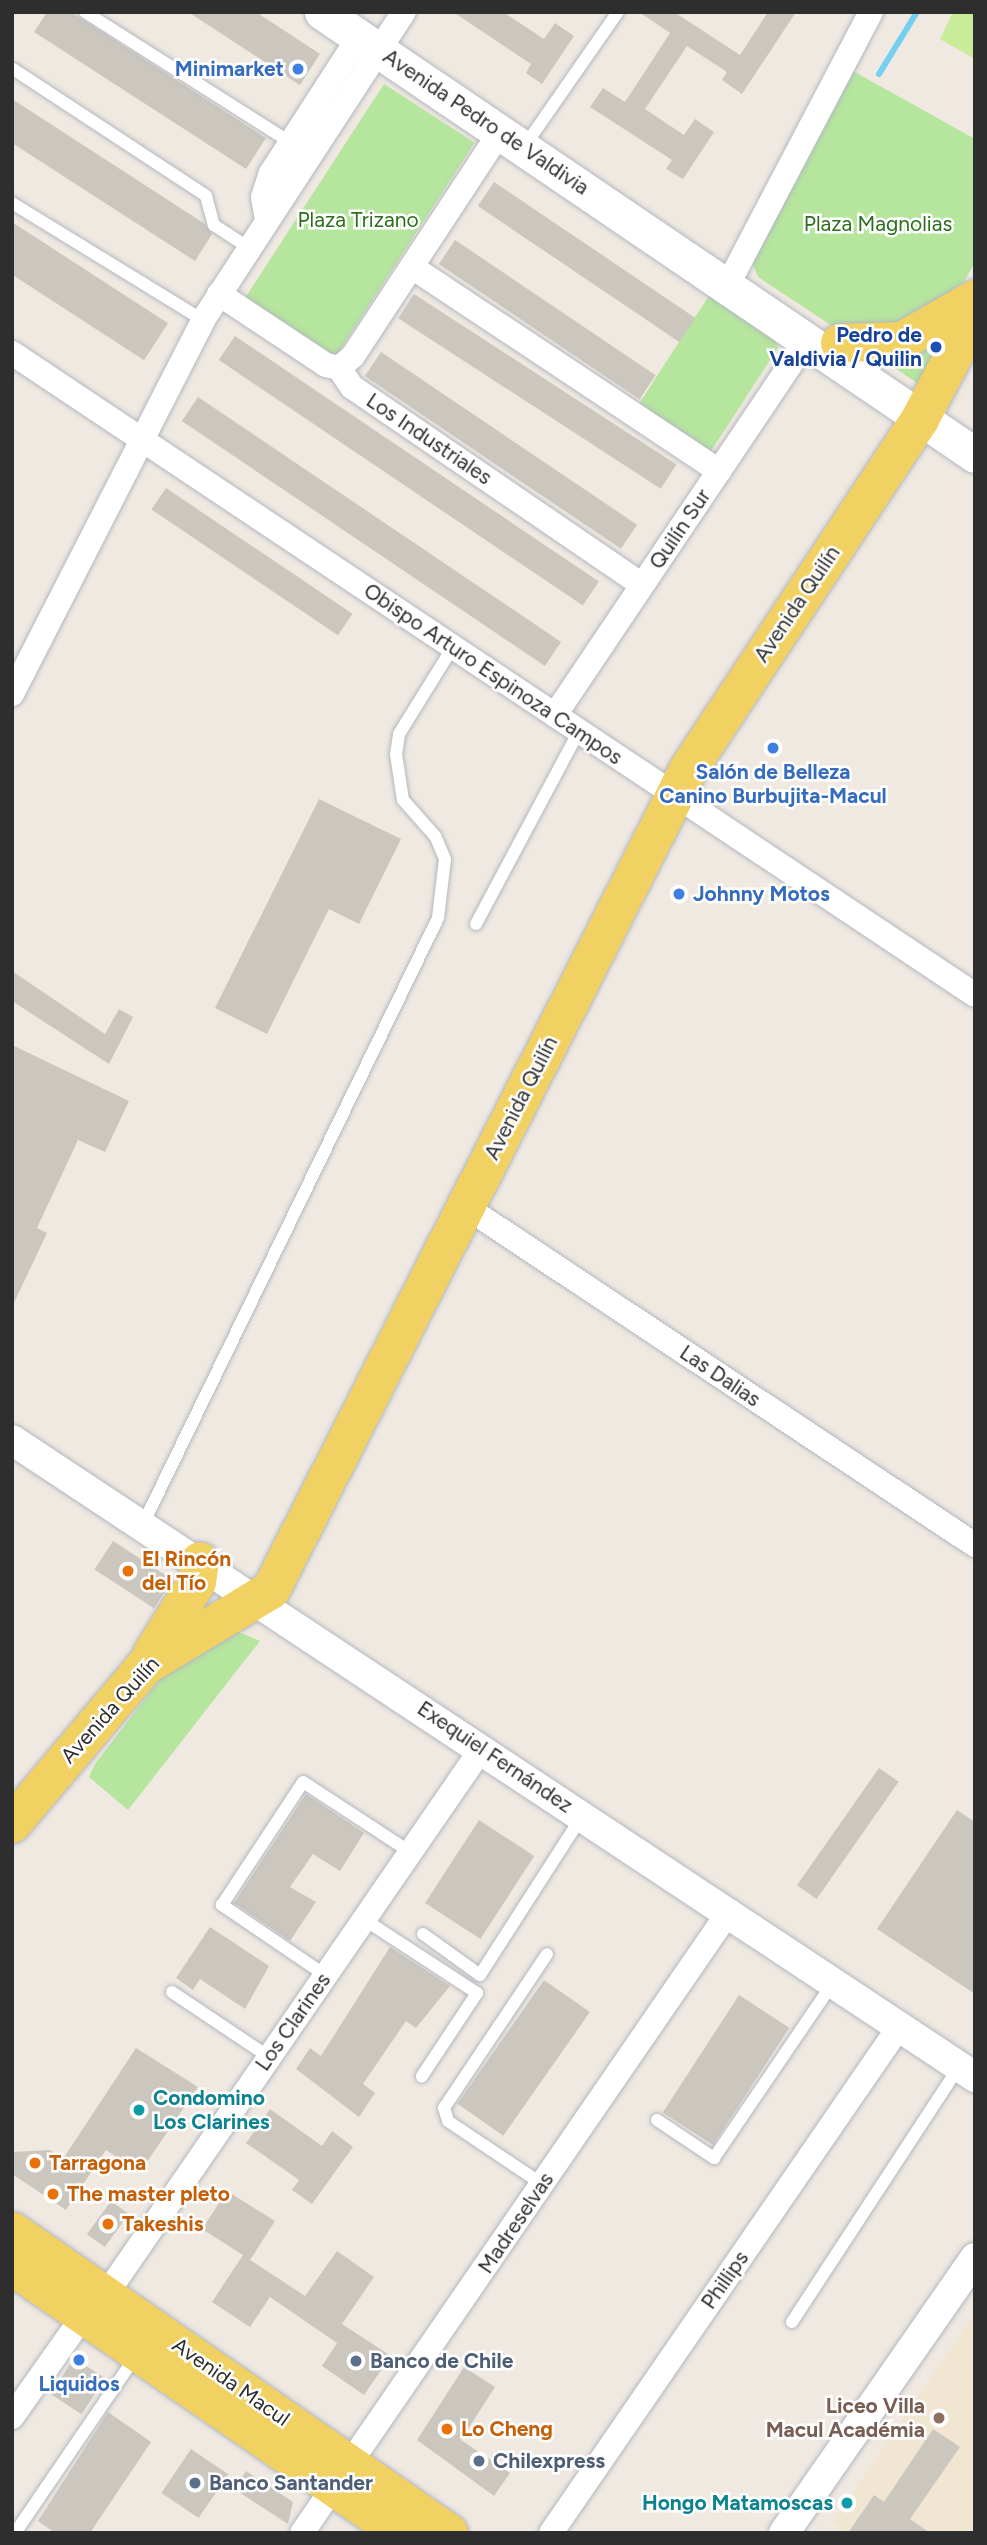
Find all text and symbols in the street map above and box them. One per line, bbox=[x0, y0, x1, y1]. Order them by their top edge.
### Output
street label: Avenida Pedro de Valdivia bbox=[378, 44, 594, 200]
place label: Minimarket bbox=[175, 56, 284, 82]
marker: Minimarket bbox=[290, 61, 306, 77]
park label: Plaza Trizano bbox=[297, 207, 419, 233]
park label: Plaza Magnolias bbox=[804, 211, 952, 237]
place label: Pedro de Valdivia / Quilin bbox=[769, 322, 922, 372]
marker: Pedro de Valdivia / Quilin bbox=[928, 339, 944, 355]
street label: Los Industriales bbox=[362, 388, 496, 490]
street label: Quilín Sur bbox=[644, 484, 716, 574]
street label: Avenida Quilín bbox=[749, 541, 845, 667]
street label: Obispo Arturo Espinoza Campos bbox=[359, 578, 627, 770]
marker: Salón de Belleza Canino Burbujita-Macul bbox=[765, 740, 781, 756]
place label: Salón de Belleza Canino Burbujita-Macul bbox=[659, 759, 887, 809]
place label: Johnny Motos bbox=[693, 881, 830, 907]
marker: Johnny Motos bbox=[671, 886, 687, 902]
street label: Avenida Quilín bbox=[479, 1032, 563, 1164]
street label: Las Dalias bbox=[675, 1340, 765, 1412]
place label: El Rincón del Tío bbox=[142, 1546, 231, 1596]
marker: El Rincón del Tío bbox=[120, 1563, 136, 1579]
street label: Avenida Quilín bbox=[55, 1651, 165, 1769]
street label: Exequiel Fernández bbox=[413, 1696, 577, 1818]
street label: Los Clarines bbox=[250, 1968, 336, 2076]
place label: Condomino Los Clarines bbox=[153, 2085, 270, 2135]
marker: Condomino Los Clarines bbox=[131, 2102, 147, 2118]
place label: Tarragona bbox=[49, 2150, 146, 2176]
marker: Tarragona bbox=[27, 2155, 43, 2171]
street label: Madreselvas bbox=[473, 2168, 559, 2278]
place label: The master pleto bbox=[67, 2181, 230, 2207]
marker: The master pleto bbox=[45, 2186, 61, 2202]
place label: Takeshis bbox=[122, 2211, 204, 2237]
marker: Takeshis bbox=[100, 2216, 116, 2232]
street label: Phillips bbox=[696, 2246, 754, 2314]
street label: Avenida Macul bbox=[168, 2332, 294, 2432]
place label: Banco de Chile bbox=[370, 2348, 513, 2374]
marker: Liquidos bbox=[71, 2352, 87, 2368]
marker: Banco de Chile bbox=[348, 2353, 364, 2369]
place label: Liquidos bbox=[38, 2371, 120, 2397]
place label: Liceo Villa Macul Académia bbox=[766, 2393, 925, 2443]
marker: Liceo Villa Macul Académia bbox=[931, 2410, 947, 2426]
place label: Lo Cheng bbox=[461, 2416, 553, 2442]
marker: Lo Cheng bbox=[439, 2421, 455, 2437]
place label: Chilexpress bbox=[493, 2448, 605, 2474]
marker: Chilexpress bbox=[471, 2453, 487, 2469]
place label: Banco Santander bbox=[209, 2470, 373, 2496]
marker: Banco Santander bbox=[187, 2475, 203, 2491]
place label: Hongo Matamoscas bbox=[642, 2490, 833, 2516]
marker: Hongo Matamoscas bbox=[839, 2495, 855, 2511]

